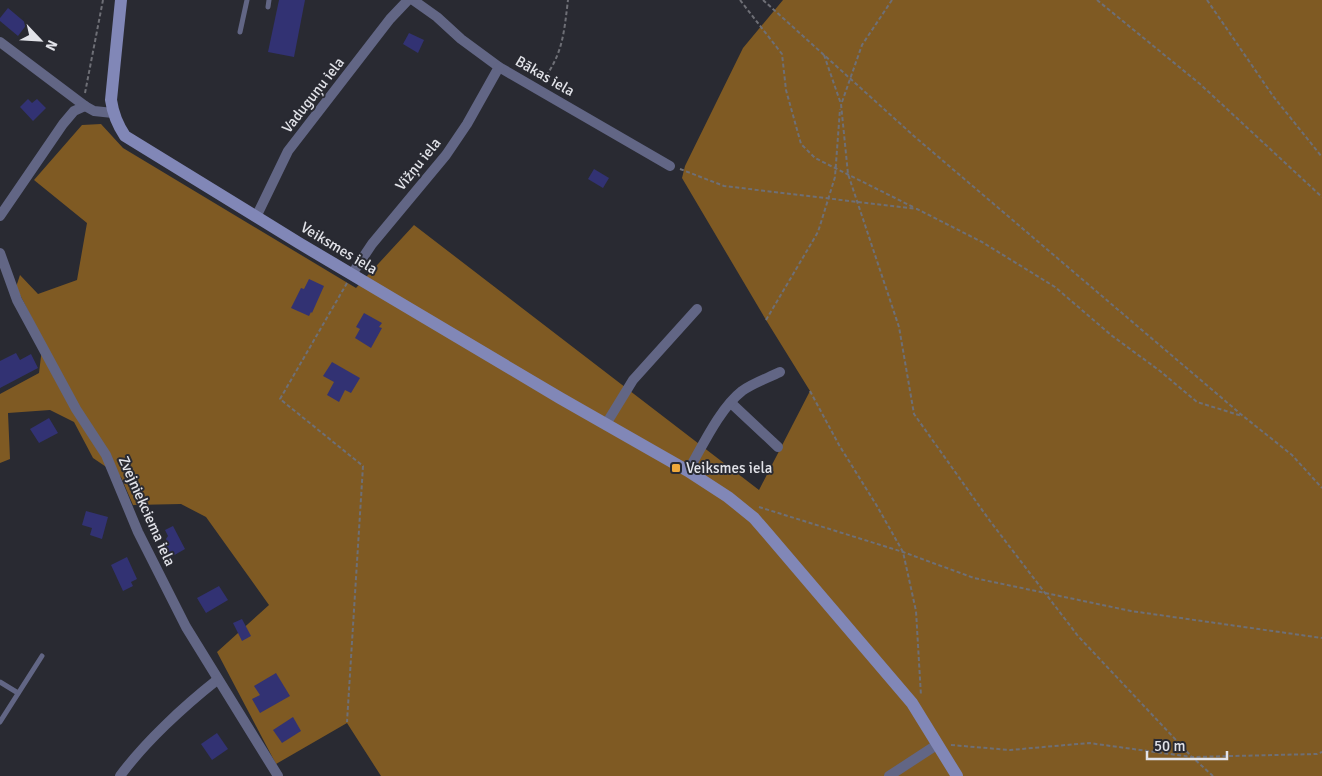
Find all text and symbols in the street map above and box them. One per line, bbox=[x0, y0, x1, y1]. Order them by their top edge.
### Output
north arrow bbox=[15, 15, 65, 65]
text: N bbox=[42, 37, 61, 53]
street label: Bākas iela bbox=[512, 52, 578, 100]
street label: Vaduguņu iela bbox=[278, 54, 349, 137]
street label: Vižņu iela bbox=[391, 134, 445, 195]
street label: Veiksmes iela bbox=[297, 218, 381, 278]
street label: Zvejniekciema iela bbox=[115, 453, 179, 569]
place label: Veiksmes iela bbox=[686, 459, 772, 477]
marker: Veiksmes iela bbox=[670, 462, 682, 474]
scale bar bbox=[1147, 728, 1227, 760]
text: 50 m bbox=[1154, 737, 1185, 755]

